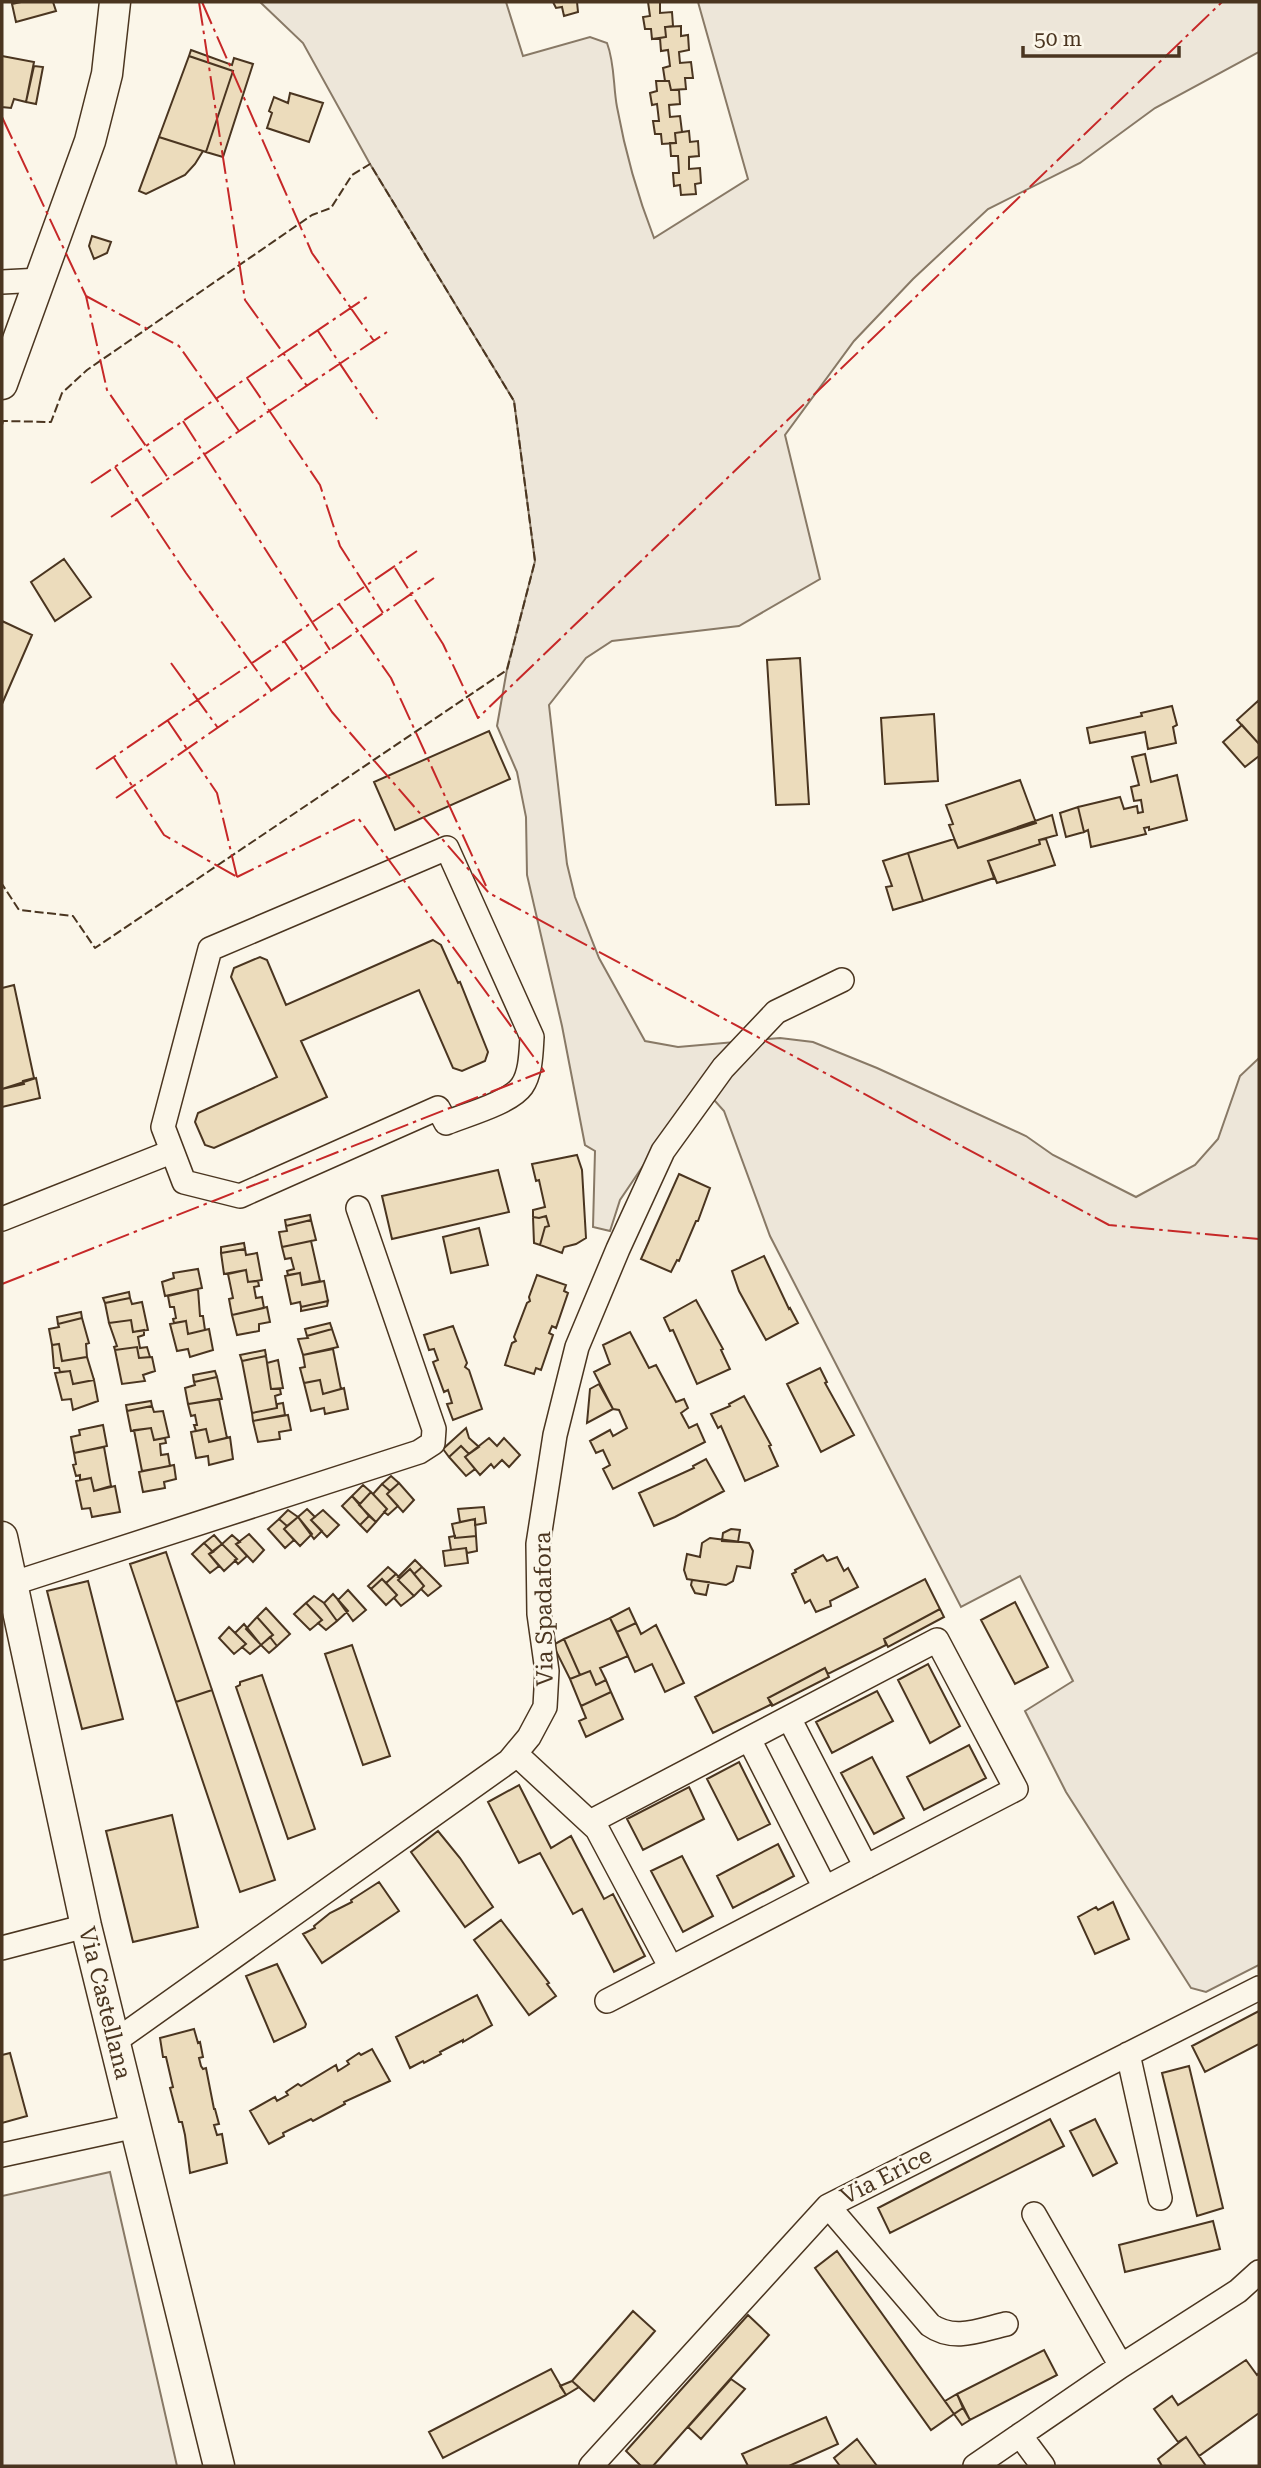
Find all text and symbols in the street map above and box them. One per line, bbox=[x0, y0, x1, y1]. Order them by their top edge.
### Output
scale bar bbox=[1023, 14, 1179, 58]
text: 50 m bbox=[1034, 27, 1082, 51]
street label: Via Spadafora bbox=[529, 1531, 559, 1687]
street label: Via Castellana bbox=[73, 1924, 137, 2083]
street label: Via Erice bbox=[836, 2142, 936, 2210]

